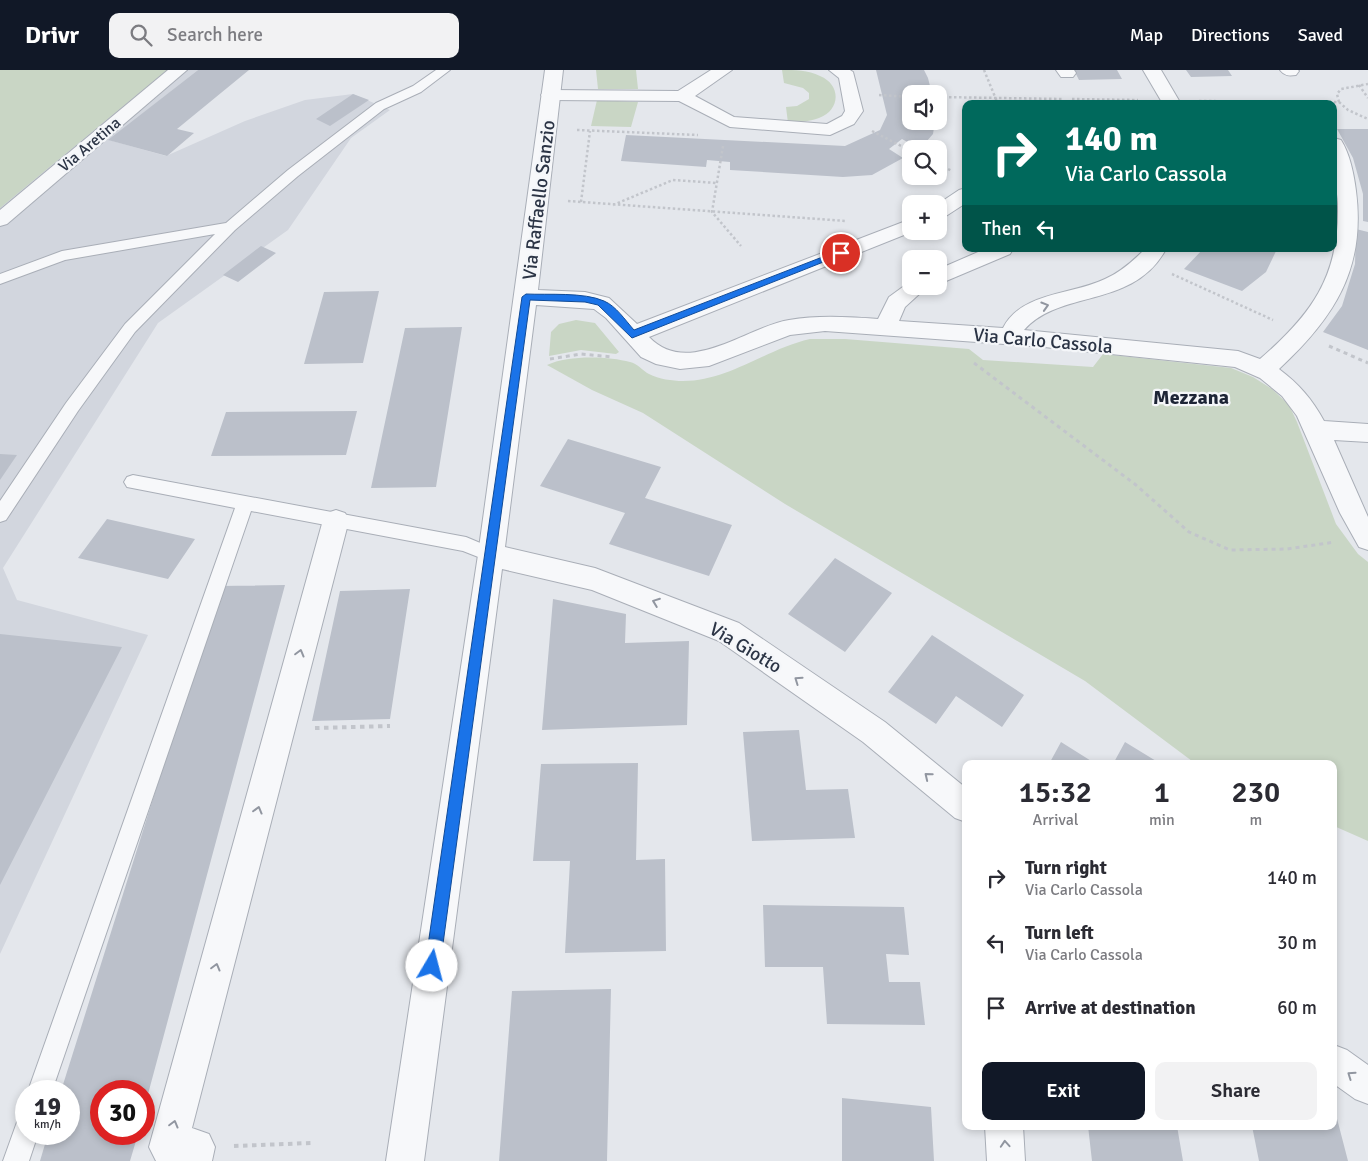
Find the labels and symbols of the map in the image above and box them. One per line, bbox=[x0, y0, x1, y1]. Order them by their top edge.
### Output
street label: Via Aretina bbox=[54, 113, 125, 177]
street label: Via Raffaello Sanzio bbox=[517, 119, 561, 281]
pin bbox=[820, 232, 862, 274]
one-way arrow bbox=[1041, 302, 1049, 312]
street label: Via Carlo Cassola bbox=[972, 323, 1114, 359]
district label: Mezzana bbox=[1153, 385, 1229, 410]
one-way arrow bbox=[652, 598, 661, 608]
street label: Via Giotto bbox=[705, 617, 786, 679]
one-way arrow bbox=[294, 649, 305, 658]
one-way arrow bbox=[794, 676, 803, 686]
one-way arrow bbox=[925, 773, 934, 782]
one-way arrow bbox=[252, 806, 263, 815]
position arrow bbox=[405, 939, 457, 991]
one-way arrow bbox=[210, 963, 221, 972]
one-way arrow bbox=[1347, 1072, 1357, 1081]
speed limit sign: 30 bbox=[90, 1080, 155, 1145]
one-way arrow bbox=[168, 1120, 179, 1129]
one-way arrow bbox=[1000, 1139, 1011, 1147]

